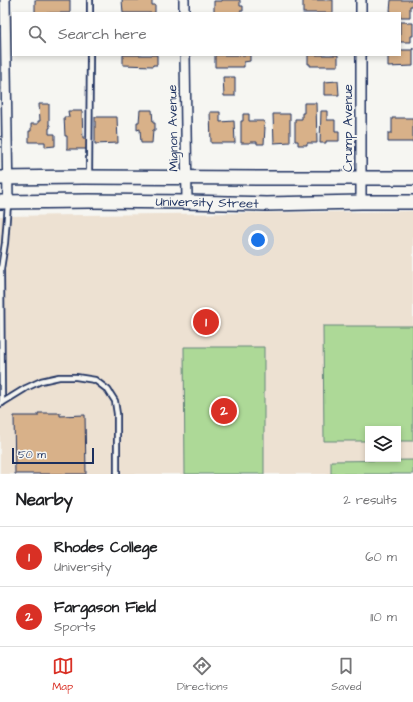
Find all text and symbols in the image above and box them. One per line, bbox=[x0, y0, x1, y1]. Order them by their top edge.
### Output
search box bbox=[12, 12, 401, 56]
icon: search bbox=[26, 23, 48, 45]
text: Search here bbox=[58, 24, 147, 45]
street label: Mignon Avenue bbox=[163, 84, 184, 172]
street label: Crump Avenue bbox=[339, 84, 357, 172]
street label: University Street bbox=[155, 193, 259, 213]
your location bbox=[248, 230, 268, 250]
pin: 1 bbox=[193, 307, 219, 337]
pin: 2 bbox=[211, 396, 237, 426]
map controls bbox=[365, 426, 401, 462]
button: layers bbox=[365, 426, 401, 462]
scale bar bbox=[12, 446, 94, 465]
text: 50 m bbox=[18, 447, 46, 462]
text: Nearby bbox=[16, 488, 73, 512]
text: 2 results bbox=[343, 491, 397, 509]
text: Rhodes College bbox=[54, 537, 158, 558]
text: 1 bbox=[28, 548, 30, 566]
text: 60 m bbox=[365, 548, 397, 566]
text: University bbox=[54, 558, 112, 576]
text: Fargason Field bbox=[54, 597, 156, 618]
text: 2 bbox=[25, 608, 33, 626]
text: 110 m bbox=[370, 608, 397, 626]
text: Sports bbox=[54, 618, 96, 636]
tab: Map bbox=[52, 655, 74, 694]
tab: Directions bbox=[177, 655, 228, 694]
tab: Saved bbox=[331, 655, 361, 694]

